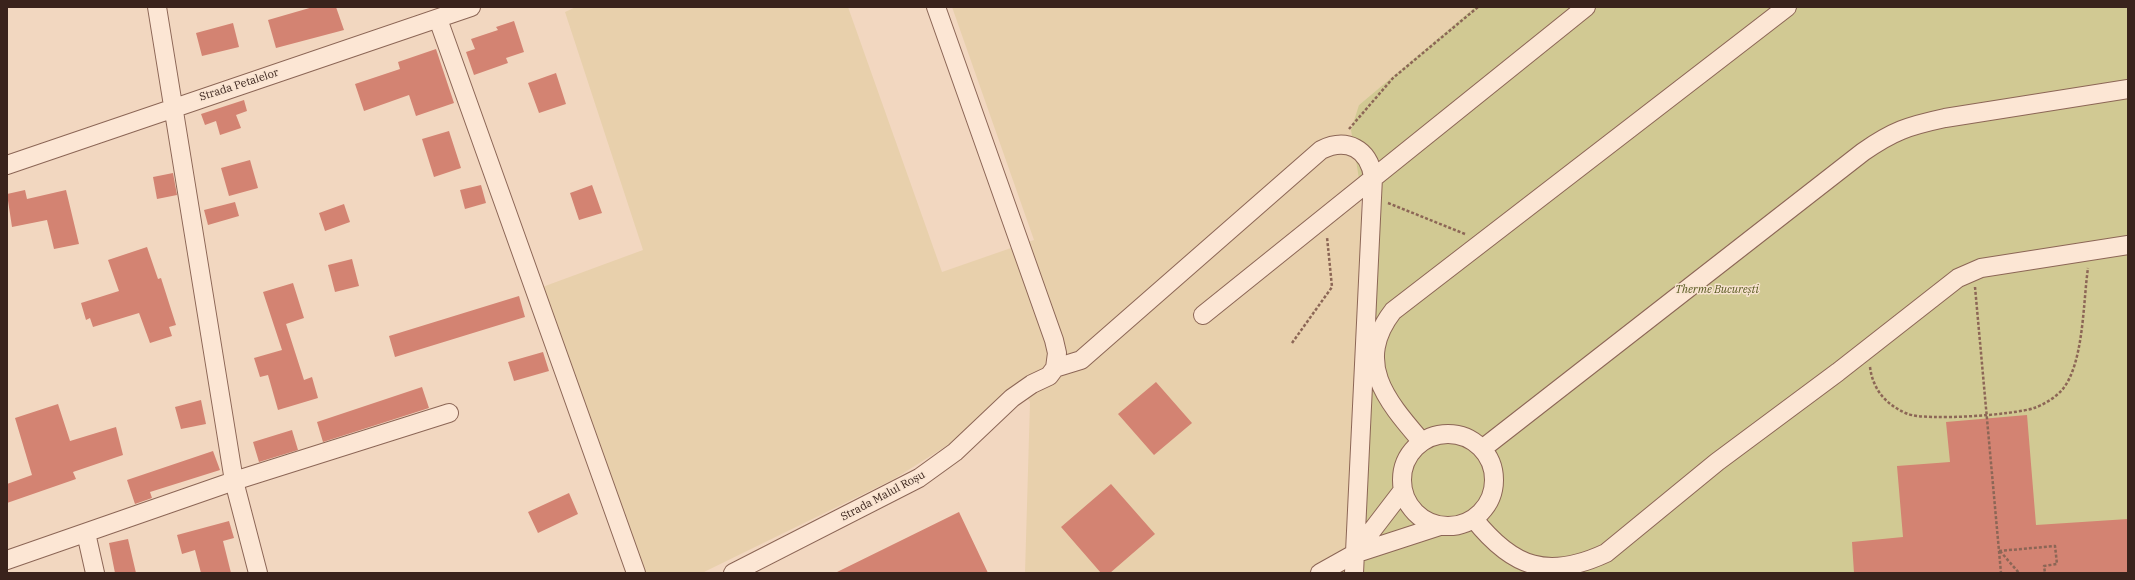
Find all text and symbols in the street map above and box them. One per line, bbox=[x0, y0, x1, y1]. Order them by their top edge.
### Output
street label: Strada Petalelor bbox=[198, 66, 280, 104]
park label: Therme București bbox=[1675, 283, 1759, 297]
street label: Strada Malul Roșu bbox=[839, 468, 927, 524]

